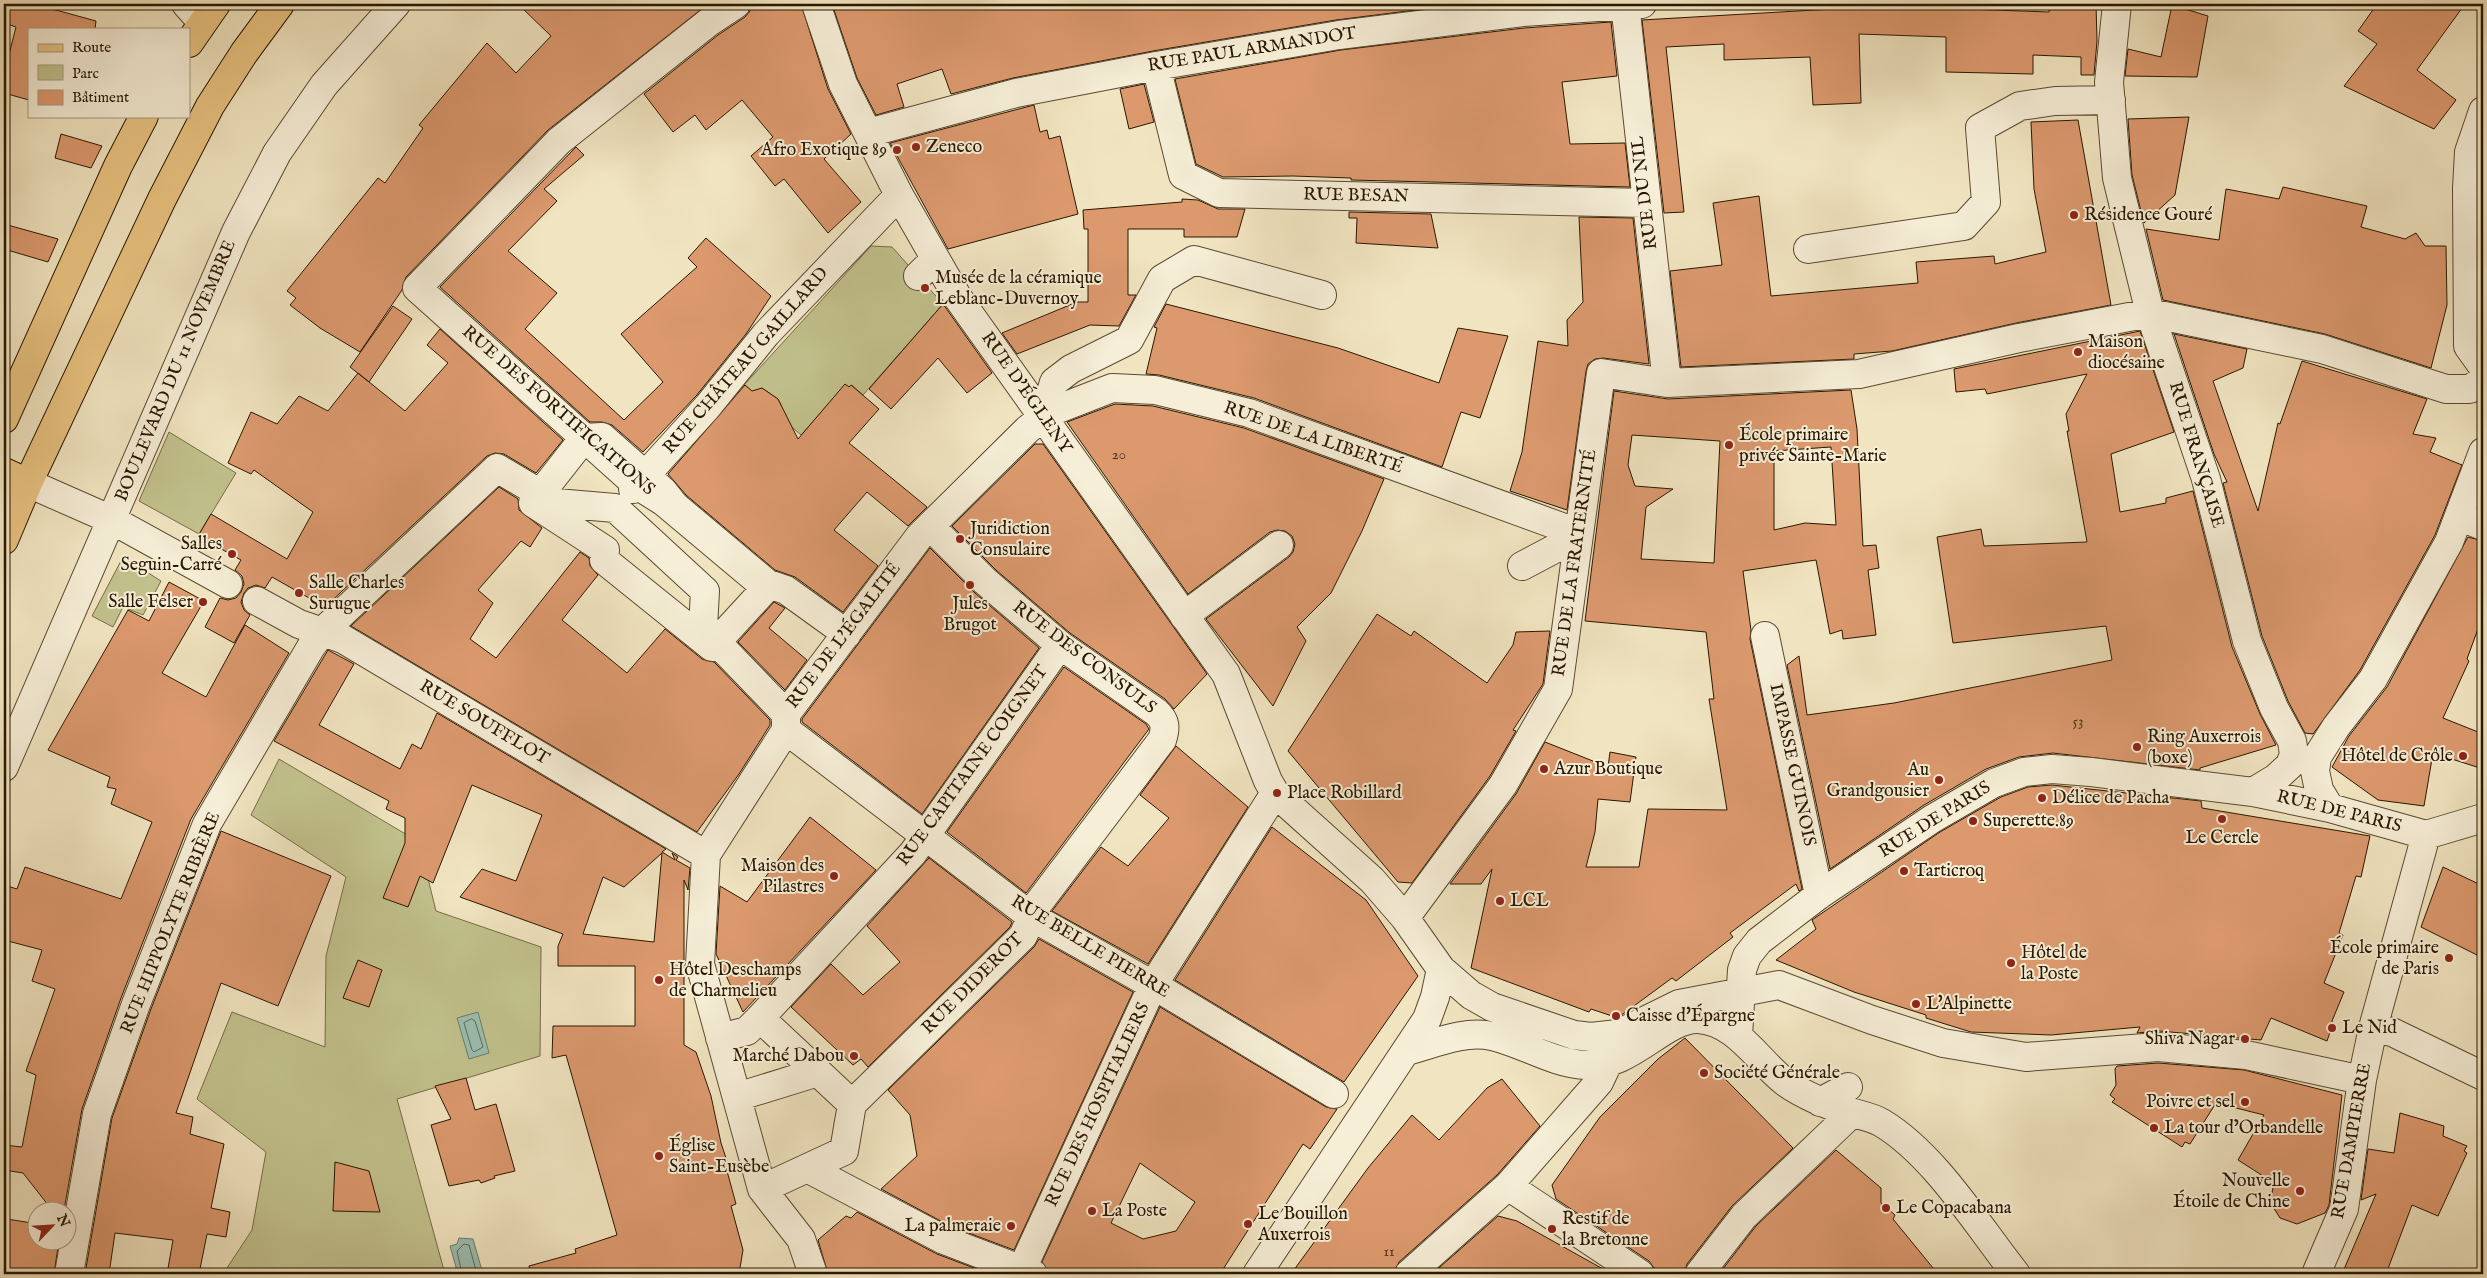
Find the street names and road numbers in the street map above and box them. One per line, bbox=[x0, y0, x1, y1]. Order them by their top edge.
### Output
street label: RUE PAUL ARMANDOT bbox=[1146, 22, 1358, 78]
street label: RUE DU NIL bbox=[1627, 135, 1663, 251]
street label: RUE BESAN bbox=[1303, 184, 1410, 208]
street label: BOULEVARD DU 11 NOVEMBRE bbox=[110, 237, 242, 505]
street label: RUE CHÂTEAU GAILLARD bbox=[657, 261, 834, 459]
street label: RUE DES FORTIFICATIONS bbox=[457, 321, 659, 501]
street label: RUE D'ÉGLENY bbox=[975, 326, 1079, 459]
street label: RUE FRANÇAISE bbox=[2163, 379, 2229, 531]
street label: RUE DE LA LIBERTÉ bbox=[1220, 395, 1406, 479]
street label: RUE DE LA FRATERNITÉ bbox=[1546, 448, 1602, 678]
street label: RUE DE L'ÉGALITÉ bbox=[780, 557, 906, 714]
street label: RUE DES CONSULS bbox=[1008, 596, 1160, 720]
street label: RUE CAPITAINE COIGNET bbox=[892, 661, 1054, 871]
street label: RUE SOUFFLOT bbox=[415, 675, 553, 771]
street label: IMPASSE GUINOIS bbox=[1764, 681, 1820, 849]
street label: RUE DE PARIS bbox=[1875, 776, 1995, 864]
street label: RUE DE PARIS bbox=[2274, 785, 2404, 839]
street label: RUE HIPPOLYTE RIBIÈRE bbox=[114, 808, 226, 1037]
street label: RUE BELLE PIERRE bbox=[1006, 890, 1174, 1004]
street label: RUE DIDEROT bbox=[917, 928, 1029, 1040]
street label: RUE DES HOSPITALIERS bbox=[1041, 999, 1155, 1211]
street label: RUE DAMPIERRE bbox=[2327, 1061, 2377, 1221]

